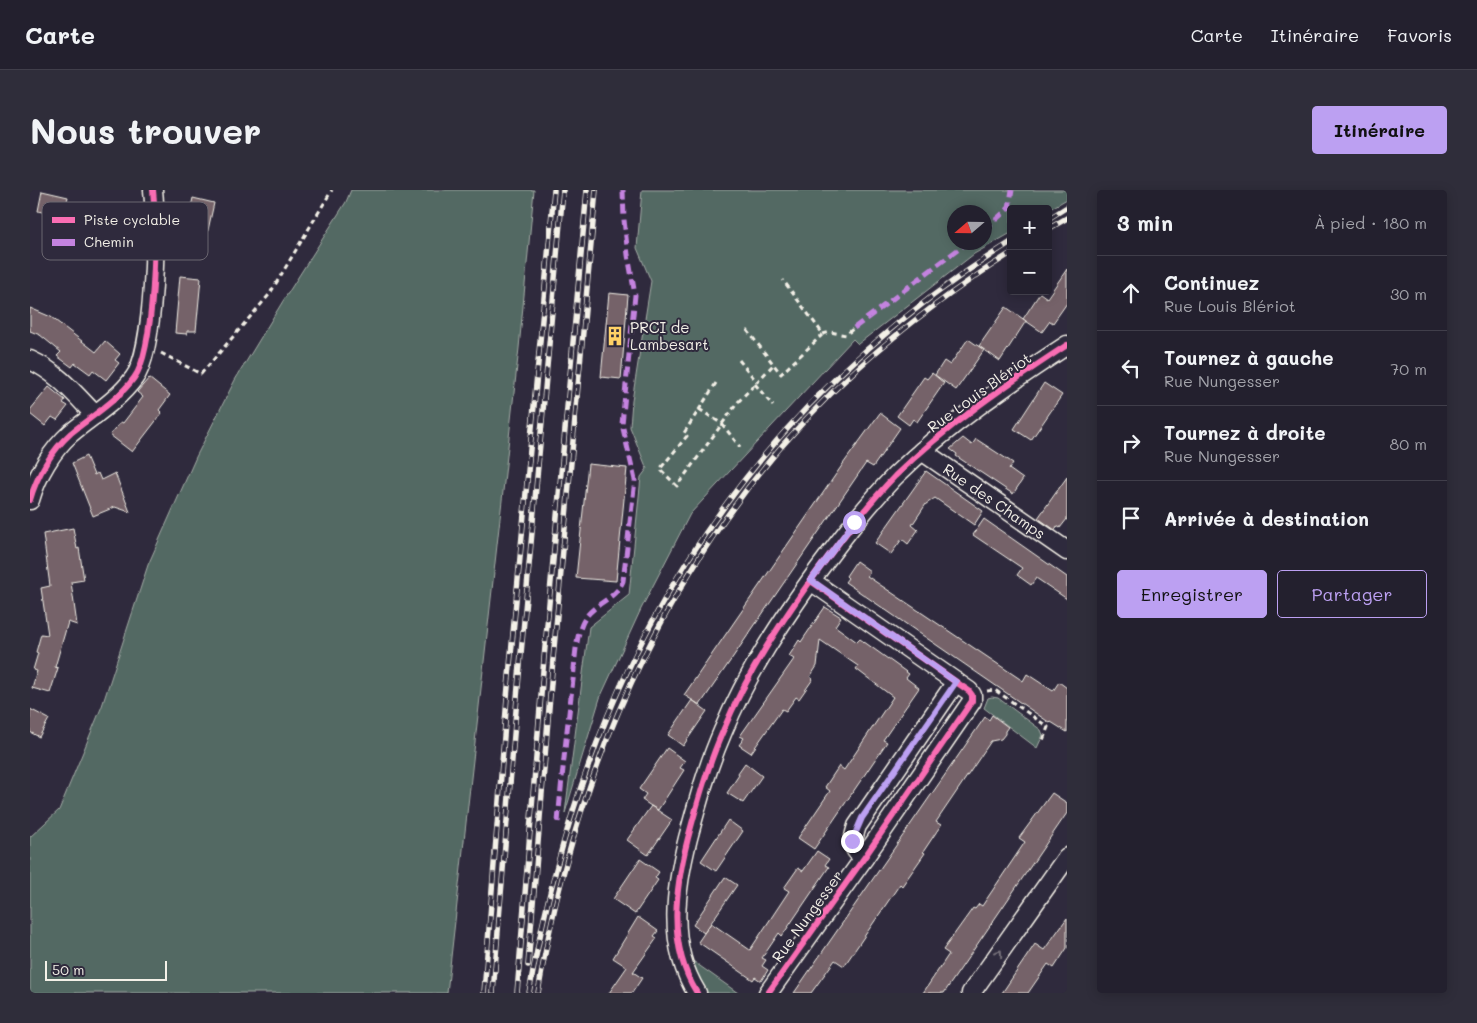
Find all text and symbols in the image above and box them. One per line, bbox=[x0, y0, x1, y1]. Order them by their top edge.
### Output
text: Carte bbox=[25, 19, 95, 50]
text: Carte bbox=[1191, 23, 1243, 47]
text: Itinéraire bbox=[1271, 23, 1359, 47]
text: Favoris bbox=[1387, 23, 1452, 47]
button: Itinéraire bbox=[1312, 106, 1447, 154]
text: Nous trouver bbox=[30, 107, 261, 153]
legend bbox=[42, 202, 208, 260]
north arrow bbox=[947, 205, 992, 250]
map controls bbox=[1007, 205, 1052, 295]
button: + bbox=[1007, 205, 1052, 250]
text: 3 min bbox=[1117, 209, 1173, 236]
text: Piste cyclable bbox=[84, 210, 180, 229]
text: À pied · 180 m bbox=[1314, 212, 1427, 233]
text: Chemin bbox=[84, 232, 134, 251]
button: − bbox=[1007, 250, 1052, 295]
text: Continuez bbox=[1164, 270, 1259, 295]
icon: ahead bbox=[1117, 279, 1145, 307]
text: 30 m bbox=[1390, 283, 1427, 304]
text: Rue Louis Blériot bbox=[1164, 295, 1296, 316]
place label: PRCI de Lambesart bbox=[630, 317, 709, 354]
building icon: PRCI de Lambesart bbox=[604, 325, 626, 347]
text: Tournez à gauche bbox=[1164, 345, 1333, 370]
street label: Rue Louis Blériot bbox=[923, 348, 1035, 436]
icon: left bbox=[1117, 354, 1145, 382]
text: 70 m bbox=[1390, 358, 1427, 379]
text: Rue Nungesser bbox=[1164, 370, 1280, 391]
text: Tournez à droite bbox=[1164, 420, 1326, 445]
icon: right bbox=[1117, 429, 1145, 457]
text: 80 m bbox=[1390, 433, 1427, 454]
text: Rue Nungesser bbox=[1164, 445, 1280, 466]
street label: Rue des Champs bbox=[939, 459, 1049, 543]
icon: arrive bbox=[1117, 504, 1145, 532]
text: Arrivée à destination bbox=[1164, 506, 1369, 531]
route start bbox=[843, 511, 866, 534]
button: Enregistrer bbox=[1117, 570, 1267, 618]
button: Partager bbox=[1277, 570, 1427, 618]
route end bbox=[841, 830, 864, 853]
street label: Rue Nungesser bbox=[767, 866, 847, 966]
one-way arrow bbox=[993, 949, 1002, 959]
scale bar bbox=[45, 958, 168, 981]
text: 50 m bbox=[52, 960, 84, 979]

